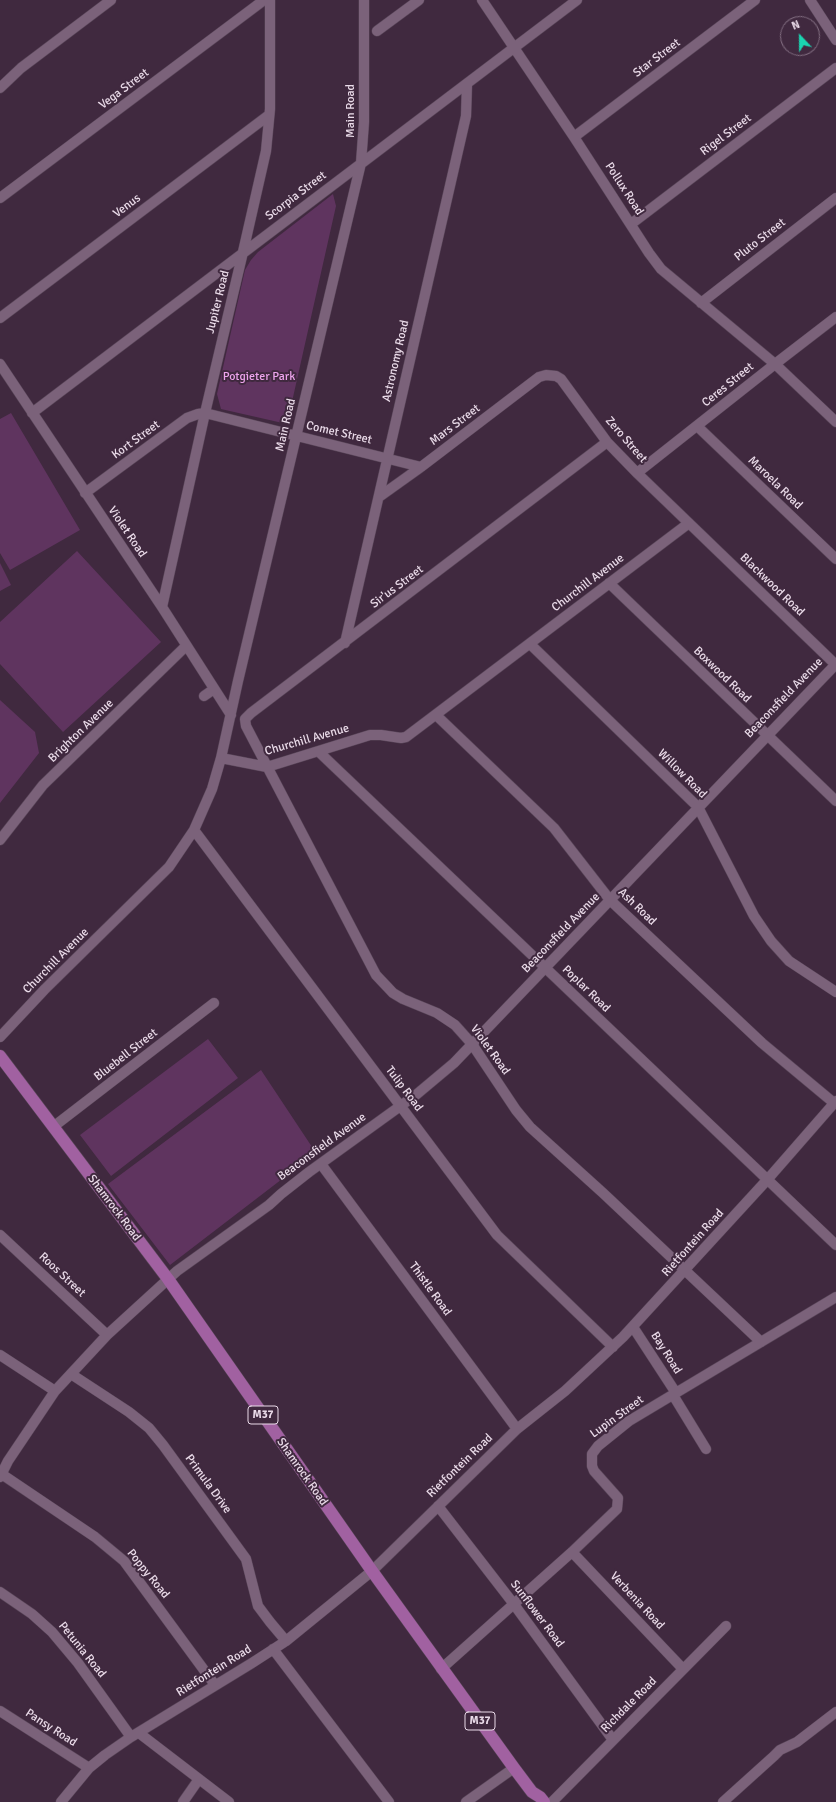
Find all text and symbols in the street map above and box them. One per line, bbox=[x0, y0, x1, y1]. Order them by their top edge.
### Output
north arrow bbox=[780, 16, 820, 56]
text: N bbox=[790, 18, 802, 33]
street label: Star Street bbox=[631, 36, 683, 80]
street label: Vega Street bbox=[96, 66, 152, 112]
street label: Main Road bbox=[344, 84, 358, 138]
street label: Rigel Street bbox=[698, 111, 754, 159]
street label: Pollux Road bbox=[602, 160, 646, 218]
street label: Scorpia Street bbox=[263, 168, 329, 224]
street label: Venus bbox=[110, 191, 144, 221]
street label: Pluto Street bbox=[732, 216, 788, 264]
street label: Jupiter Road bbox=[203, 269, 233, 335]
street label: Astronomy Road bbox=[380, 319, 412, 403]
street label: Ceres Street bbox=[699, 360, 757, 410]
park label: Potgieter Park bbox=[223, 370, 295, 384]
street label: Main Road bbox=[273, 397, 299, 453]
street label: Mars Street bbox=[427, 401, 483, 449]
street label: Zero Street bbox=[602, 414, 650, 466]
street label: Kort Street bbox=[109, 418, 163, 462]
street label: Comet Street bbox=[305, 418, 373, 448]
street label: Maroela Road bbox=[745, 453, 805, 513]
street label: Violet Road bbox=[105, 504, 149, 560]
street label: Churchill Avenue bbox=[549, 551, 627, 615]
street label: Blackwood Road bbox=[737, 551, 807, 619]
street label: Sir'us Street bbox=[368, 562, 426, 612]
street label: Boxwood Road bbox=[690, 644, 754, 706]
street label: Beaconsfield Avenue bbox=[742, 655, 826, 741]
street label: Brighton Avenue bbox=[45, 696, 117, 766]
street label: Churchill Avenue bbox=[263, 721, 351, 759]
street label: Willow Road bbox=[655, 747, 709, 801]
street label: Ash Road bbox=[615, 885, 659, 929]
street label: Beaconsfield Avenue bbox=[519, 890, 603, 976]
street label: Churchill Avenue bbox=[20, 925, 92, 997]
street label: Poplar Road bbox=[559, 962, 613, 1016]
street label: Violet Road bbox=[467, 1022, 513, 1078]
street label: Bluebell Street bbox=[91, 1026, 161, 1084]
street label: Tulip Road bbox=[382, 1064, 426, 1114]
street label: Beaconsfield Avenue bbox=[275, 1110, 369, 1184]
street label: Shamrock Road bbox=[84, 1172, 144, 1244]
street label: Rietfontein Road bbox=[659, 1206, 727, 1280]
street label: Roos Street bbox=[36, 1250, 88, 1300]
street label: Thistle Road bbox=[406, 1259, 454, 1319]
street label: Bay Road bbox=[647, 1329, 685, 1377]
street label: Lupin Street bbox=[587, 1393, 647, 1441]
road number: M37 bbox=[248, 1406, 278, 1424]
street label: Rietfontein Road bbox=[424, 1431, 496, 1501]
street label: Shamrock Road bbox=[273, 1435, 331, 1509]
street label: Primula Drive bbox=[182, 1452, 234, 1516]
street label: Poppy Road bbox=[124, 1546, 172, 1602]
street label: Verbenia Road bbox=[607, 1569, 667, 1633]
street label: Sunflower Road bbox=[507, 1578, 567, 1650]
street label: Petunia Road bbox=[55, 1619, 109, 1681]
street label: Rietfontein Road bbox=[174, 1642, 254, 1700]
street label: Richdale Road bbox=[598, 1674, 660, 1736]
street label: Pansy Road bbox=[23, 1706, 79, 1750]
road number: M37 bbox=[465, 1712, 495, 1730]

